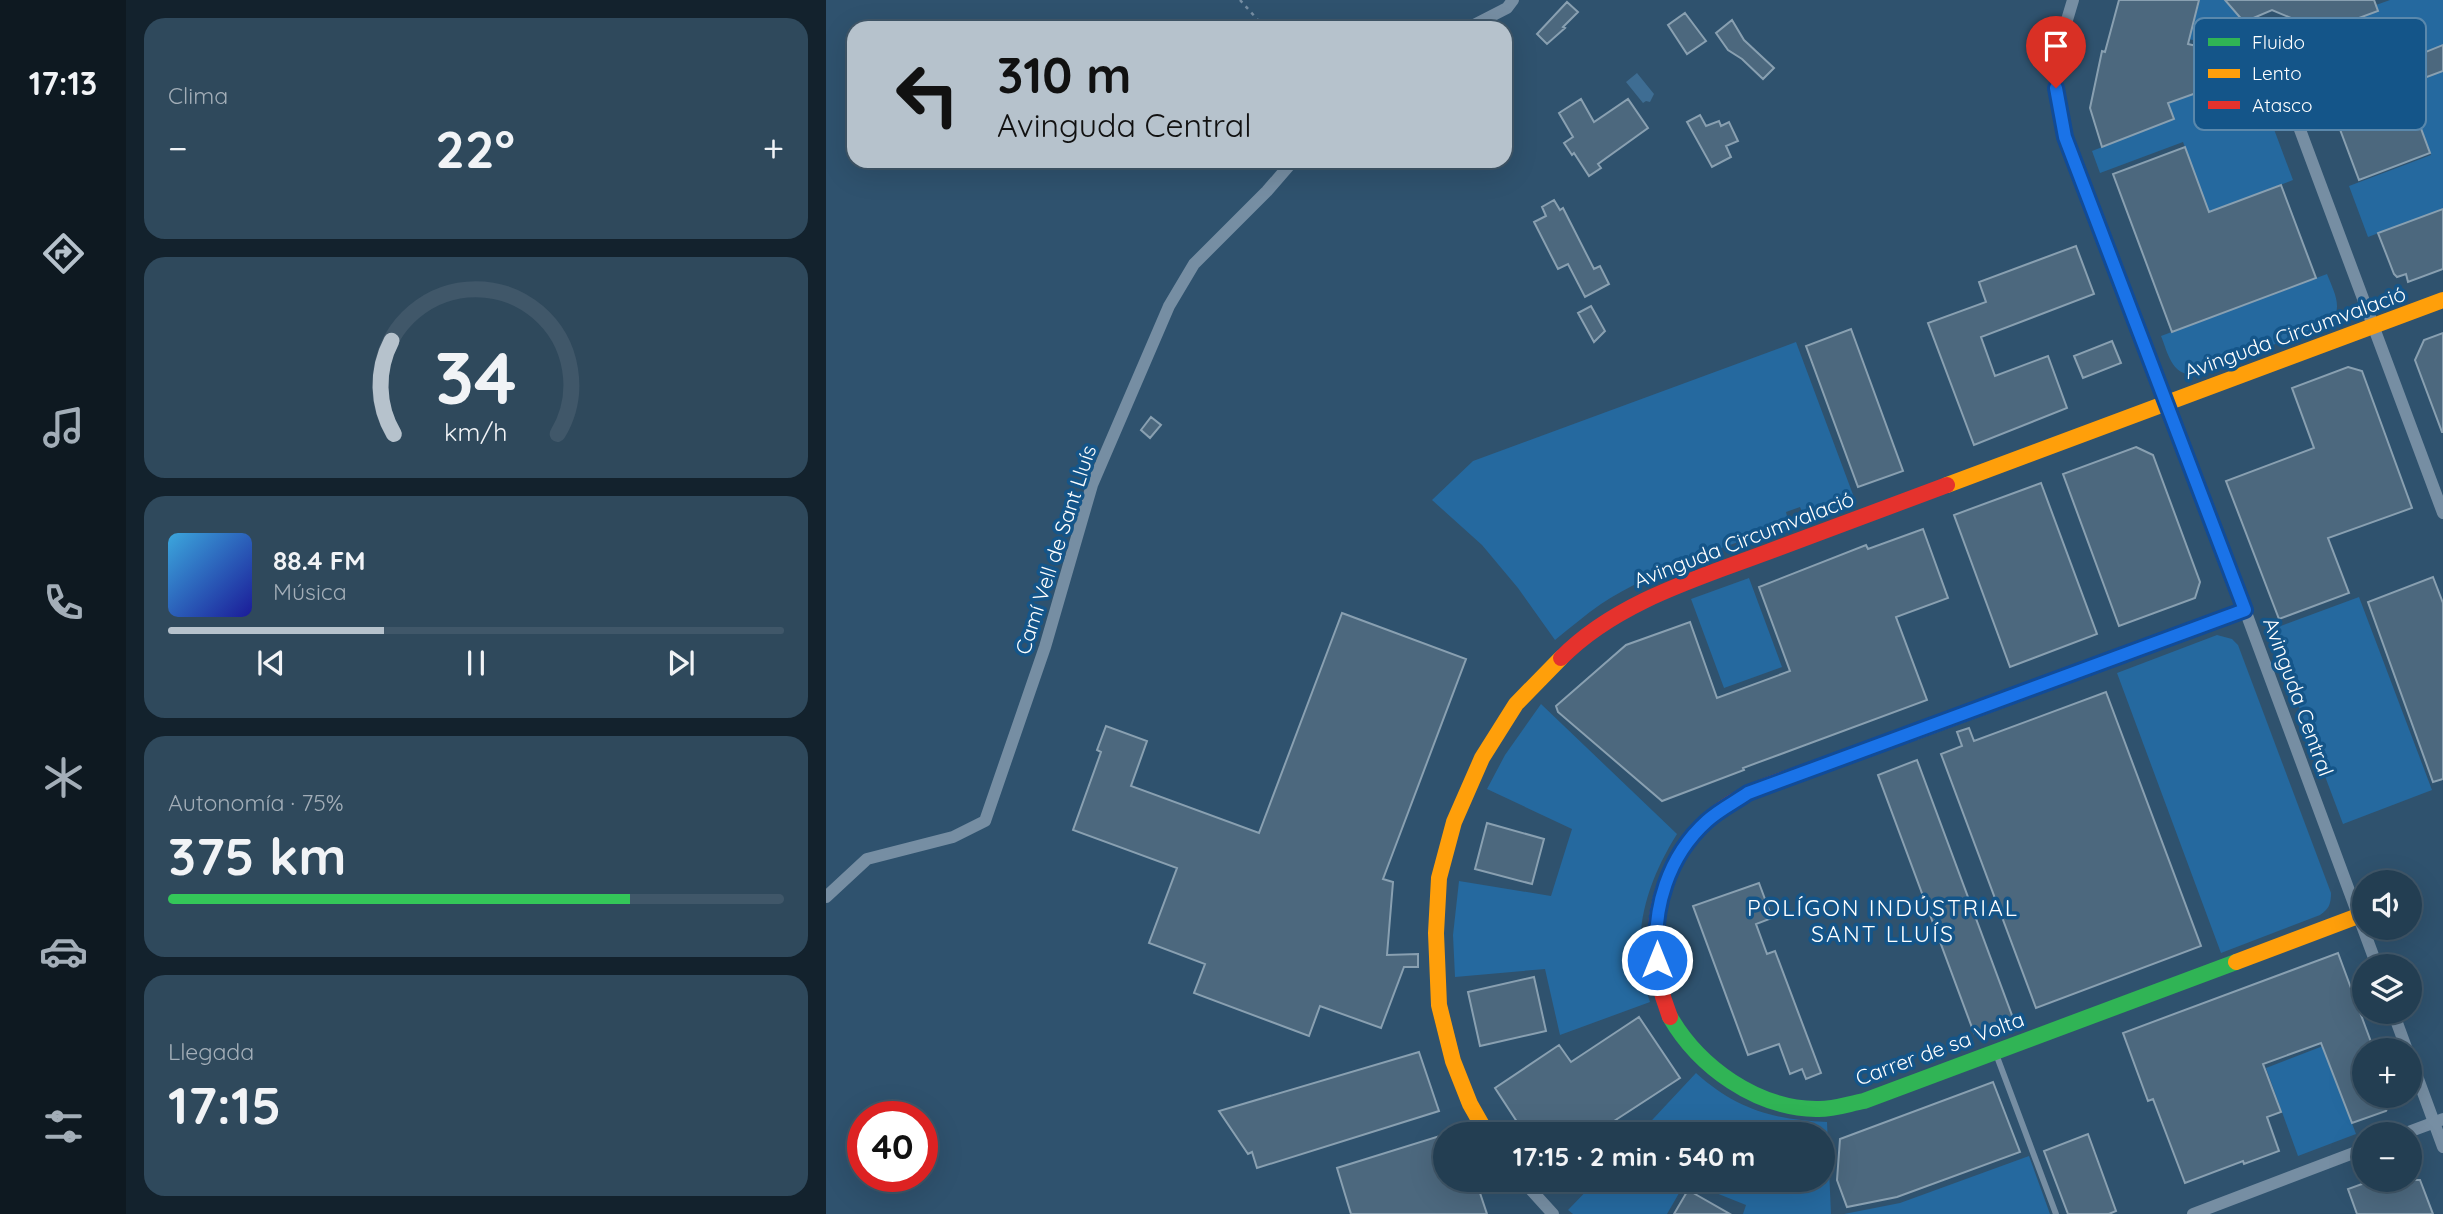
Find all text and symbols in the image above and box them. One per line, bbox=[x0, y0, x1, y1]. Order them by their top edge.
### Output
pin bbox=[2026, 16, 2086, 88]
legend bbox=[2194, 18, 2426, 130]
icon: arrive bbox=[2037, 27, 2075, 65]
text: Fluido bbox=[2252, 30, 2305, 54]
text: 310 m bbox=[997, 44, 1131, 105]
icon: left bbox=[882, 49, 973, 140]
text: Lento bbox=[2252, 61, 2302, 85]
text: 17:13 bbox=[29, 63, 97, 103]
text: Clima bbox=[168, 81, 228, 110]
text: Atasco bbox=[2252, 93, 2312, 117]
text: Avinguda Central bbox=[997, 105, 1252, 145]
text: 22° bbox=[435, 116, 515, 181]
text: − bbox=[168, 124, 188, 172]
text: + bbox=[763, 124, 784, 172]
icon: directions bbox=[39, 229, 88, 278]
street label: Avinguda Circumvalació bbox=[2180, 280, 2409, 384]
text: 34 bbox=[435, 331, 517, 422]
icon: music bbox=[39, 403, 88, 452]
text: km/h bbox=[444, 416, 508, 447]
street label: Camí Vell de Sant Lluís bbox=[1009, 442, 1101, 658]
street label: Avinguda Circumvalació bbox=[1630, 485, 1857, 593]
text: 88.4 FM bbox=[273, 544, 366, 577]
text: Música bbox=[273, 577, 347, 606]
icon: phone bbox=[39, 578, 88, 627]
street label: Avinguda Central bbox=[2258, 614, 2340, 780]
icon: previous bbox=[252, 644, 290, 682]
icon: pause bbox=[457, 644, 495, 682]
icon: next bbox=[662, 644, 700, 682]
icon: climate bbox=[39, 753, 88, 802]
text: Autonomía · 75% bbox=[168, 788, 344, 817]
text: 375 km bbox=[168, 823, 347, 888]
map controls bbox=[2352, 870, 2422, 1192]
button: sound bbox=[2352, 870, 2422, 940]
district label: POLÍGON INDÚSTRIAL SANT LLUÍS bbox=[1747, 893, 2019, 948]
position arrow bbox=[1620, 923, 1694, 997]
icon: car bbox=[39, 927, 88, 976]
button: layers bbox=[2352, 954, 2422, 1024]
street label: Carrer de sa Volta bbox=[1852, 1006, 2027, 1091]
text: Llegada bbox=[168, 1037, 254, 1066]
button: + bbox=[2352, 1038, 2422, 1108]
text: 17:15 bbox=[168, 1072, 281, 1137]
speed limit sign: 40 bbox=[847, 1101, 938, 1192]
icon: filters bbox=[39, 1102, 88, 1151]
button: − bbox=[2352, 1122, 2422, 1192]
text: 17:15 · 2 min · 540 m bbox=[1513, 1140, 1755, 1173]

